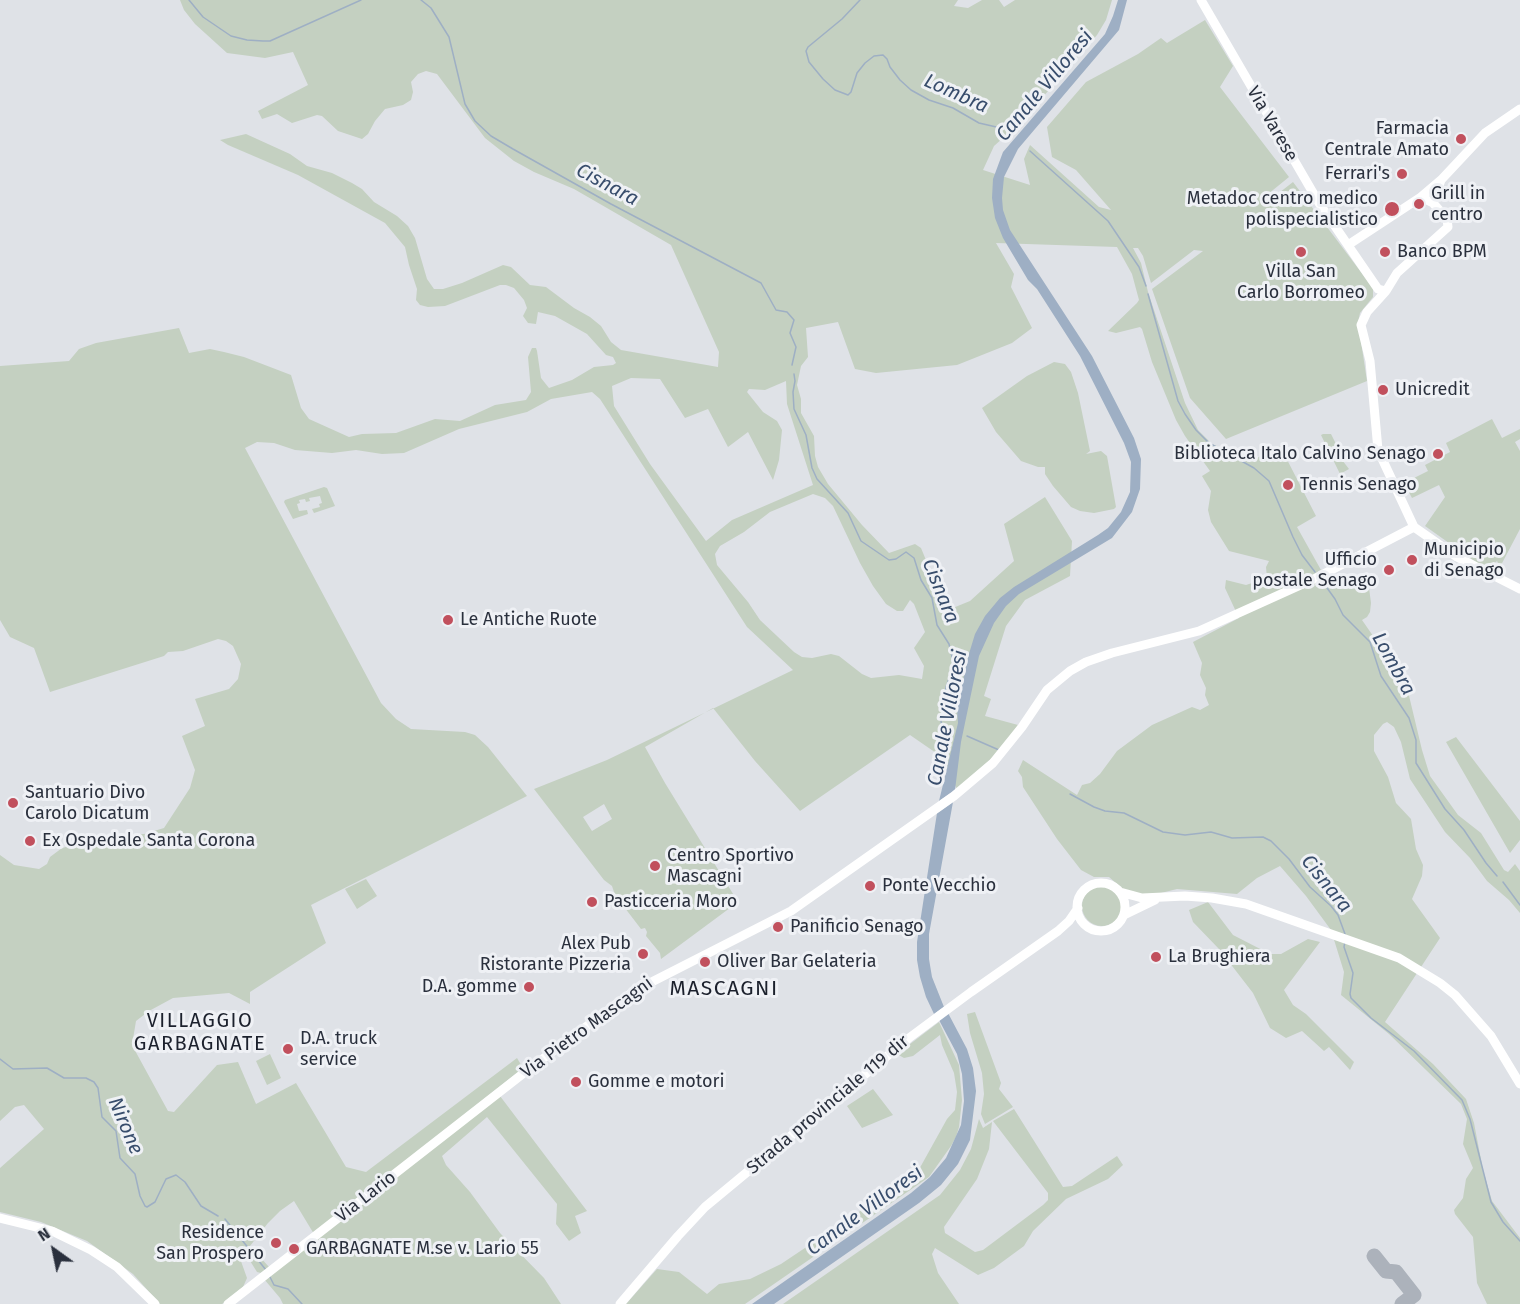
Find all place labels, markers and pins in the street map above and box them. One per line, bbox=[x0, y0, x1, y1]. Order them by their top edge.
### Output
place label: Farmacia Centrale Amato bbox=[1324, 118, 1449, 160]
marker: Farmacia Centrale Amato bbox=[1454, 132, 1468, 146]
place label: Ferrari's bbox=[1325, 163, 1390, 185]
marker: Ferrari's bbox=[1395, 167, 1409, 181]
place label: Grill in centro bbox=[1431, 183, 1485, 226]
place label: Metadoc centro medico polispecialistico bbox=[1187, 188, 1378, 230]
marker: Grill in centro bbox=[1412, 197, 1426, 211]
marker: Metadoc centro medico polispecialistico bbox=[1383, 200, 1401, 218]
place label: Banco BPM bbox=[1397, 241, 1487, 263]
marker: Villa San Carlo Borromeo bbox=[1294, 245, 1308, 259]
marker: Banco BPM bbox=[1378, 245, 1392, 259]
place label: Villa San Carlo Borromeo bbox=[1237, 261, 1365, 304]
place label: Unicredit bbox=[1395, 379, 1470, 401]
marker: Unicredit bbox=[1376, 383, 1390, 397]
place label: Biblioteca Italo Calvino Senago bbox=[1174, 443, 1426, 465]
marker: Biblioteca Italo Calvino Senago bbox=[1431, 447, 1445, 461]
place label: Tennis Senago bbox=[1300, 474, 1417, 496]
marker: Tennis Senago bbox=[1281, 478, 1295, 492]
place label: Municipio di Senago bbox=[1424, 539, 1504, 582]
place label: Ufficio postale Senago bbox=[1252, 549, 1377, 592]
marker: Municipio di Senago bbox=[1405, 553, 1419, 567]
marker: Ufficio postale Senago bbox=[1382, 563, 1396, 577]
place label: Le Antiche Ruote bbox=[460, 609, 597, 631]
marker: Le Antiche Ruote bbox=[441, 613, 455, 627]
place label: Santuario Divo Carolo Dicatum bbox=[25, 782, 149, 824]
marker: Santuario Divo Carolo Dicatum bbox=[6, 796, 20, 810]
place label: Ex Ospedale Santa Corona bbox=[42, 830, 255, 852]
marker: Ex Ospedale Santa Corona bbox=[23, 834, 37, 848]
place label: Centro Sportivo Mascagni bbox=[667, 845, 794, 888]
marker: Centro Sportivo Mascagni bbox=[648, 859, 662, 873]
place label: Ponte Vecchio bbox=[882, 875, 996, 897]
marker: Ponte Vecchio bbox=[863, 879, 877, 893]
place label: Pasticceria Moro bbox=[604, 891, 737, 913]
marker: Pasticceria Moro bbox=[585, 895, 599, 909]
place label: Panificio Senago bbox=[790, 916, 924, 938]
marker: Panificio Senago bbox=[771, 920, 785, 934]
place label: Alex Pub Ristorante Pizzeria bbox=[480, 933, 631, 976]
place label: La Brughiera bbox=[1168, 946, 1271, 968]
marker: Alex Pub Ristorante Pizzeria bbox=[636, 947, 650, 961]
marker: La Brughiera bbox=[1149, 950, 1163, 964]
place label: Oliver Bar Gelateria bbox=[717, 951, 877, 973]
marker: Oliver Bar Gelateria bbox=[698, 955, 712, 969]
place label: D.A. gomme bbox=[422, 976, 517, 998]
marker: D.A. gomme bbox=[522, 980, 536, 994]
place label: D.A. truck service bbox=[300, 1028, 377, 1070]
marker: D.A. truck service bbox=[281, 1042, 295, 1056]
place label: Gomme e motori bbox=[588, 1071, 725, 1093]
marker: Gomme e motori bbox=[569, 1075, 583, 1089]
place label: Residence San Prospero bbox=[156, 1222, 264, 1264]
marker: Residence San Prospero bbox=[269, 1236, 283, 1250]
place label: GARBAGNATE M.se v. Lario 55 bbox=[306, 1238, 539, 1260]
marker: GARBAGNATE M.se v. Lario 55 bbox=[287, 1242, 301, 1256]

